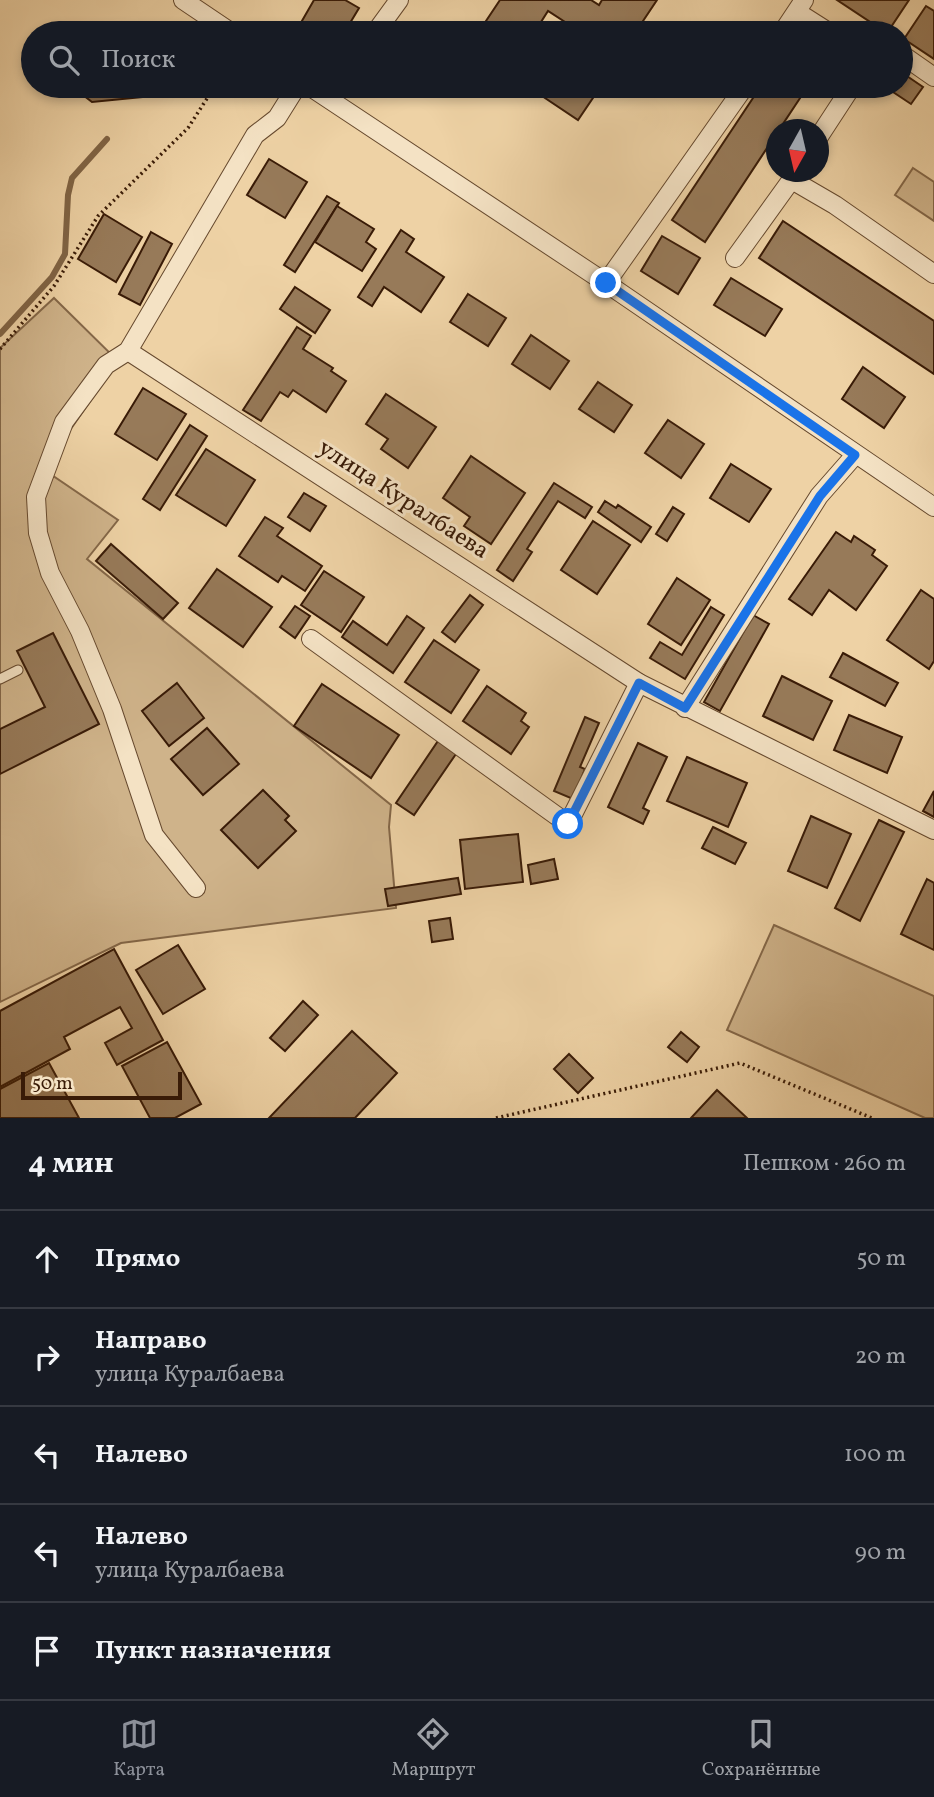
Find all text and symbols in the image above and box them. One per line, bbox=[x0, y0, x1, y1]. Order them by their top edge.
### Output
search box bbox=[21, 21, 913, 98]
icon: search bbox=[45, 41, 83, 79]
text: Поиск bbox=[101, 42, 175, 78]
north arrow bbox=[766, 119, 829, 182]
route end bbox=[590, 267, 621, 298]
street label: улица Куралбаева bbox=[311, 432, 495, 568]
route start bbox=[552, 808, 583, 839]
scale bar bbox=[21, 1069, 182, 1101]
text: 50 m bbox=[32, 1071, 73, 1097]
text: 4 мин bbox=[28, 1143, 113, 1185]
text: Пешком · 260 m bbox=[743, 1148, 906, 1180]
icon: ahead bbox=[28, 1240, 66, 1278]
text: Прямо bbox=[95, 1241, 180, 1277]
text: 50 m bbox=[857, 1243, 906, 1275]
text: Направо bbox=[95, 1323, 207, 1359]
icon: right bbox=[28, 1338, 66, 1376]
text: 20 m bbox=[855, 1341, 906, 1373]
text: улица Куралбаева bbox=[95, 1359, 285, 1391]
icon: left bbox=[28, 1436, 66, 1474]
text: Налево bbox=[95, 1437, 188, 1473]
text: 100 m bbox=[844, 1439, 906, 1471]
text: Налево bbox=[95, 1519, 188, 1555]
icon: left bbox=[28, 1534, 66, 1572]
text: 90 m bbox=[855, 1537, 906, 1569]
text: улица Куралбаева bbox=[95, 1555, 285, 1587]
icon: arrive bbox=[28, 1632, 66, 1670]
text: Пункт назначения bbox=[95, 1633, 331, 1669]
tab: Карта bbox=[113, 1715, 165, 1783]
tab: Маршрут bbox=[392, 1715, 475, 1783]
tab: Сохранённые bbox=[702, 1715, 821, 1783]

